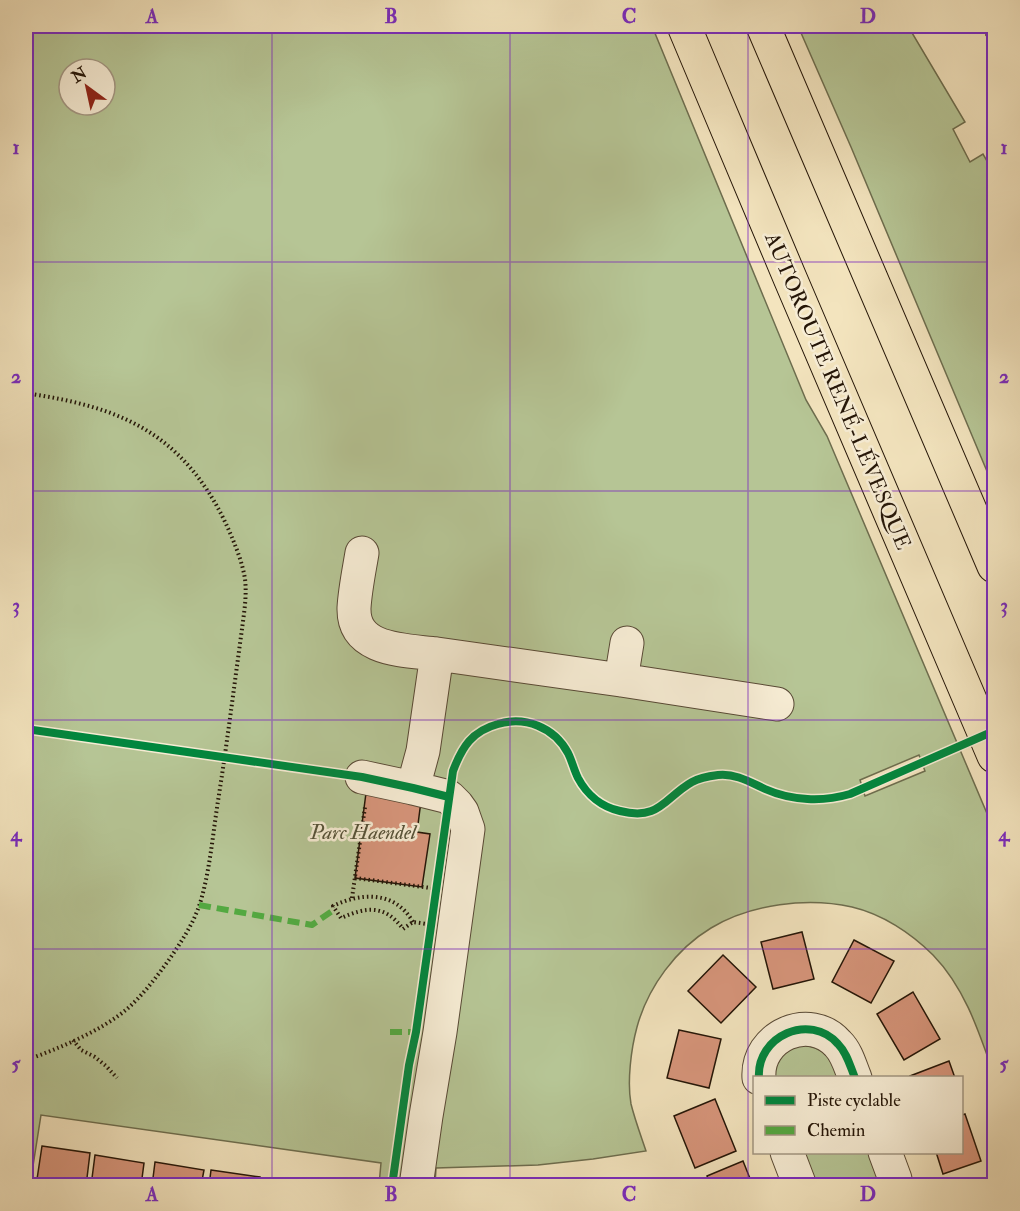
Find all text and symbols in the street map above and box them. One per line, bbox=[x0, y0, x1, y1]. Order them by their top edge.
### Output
text: A bbox=[145, 4, 159, 29]
text: B bbox=[384, 4, 398, 29]
text: C bbox=[622, 4, 636, 29]
text: D bbox=[860, 4, 876, 29]
north arrow bbox=[57, 57, 117, 117]
text: N bbox=[67, 63, 91, 88]
text: 1 bbox=[12, 135, 20, 160]
text: 1 bbox=[1000, 135, 1008, 160]
street label: AUTOROUTE RENÉ-LÉVESQUE bbox=[758, 228, 917, 554]
text: 2 bbox=[11, 364, 21, 389]
text: 2 bbox=[999, 364, 1009, 389]
text: 3 bbox=[12, 593, 20, 618]
text: 3 bbox=[1000, 593, 1008, 618]
park label: Parc Haendel bbox=[309, 819, 418, 846]
text: 4 bbox=[10, 822, 23, 847]
text: 4 bbox=[998, 822, 1011, 847]
text: 5 bbox=[12, 1051, 22, 1076]
text: 5 bbox=[1000, 1051, 1010, 1076]
legend bbox=[753, 1076, 963, 1154]
text: Piste cyclable bbox=[807, 1089, 901, 1112]
text: Chemin bbox=[807, 1119, 865, 1142]
text: A bbox=[145, 1182, 159, 1207]
text: B bbox=[384, 1182, 398, 1207]
text: C bbox=[622, 1182, 636, 1207]
text: D bbox=[860, 1182, 876, 1207]

